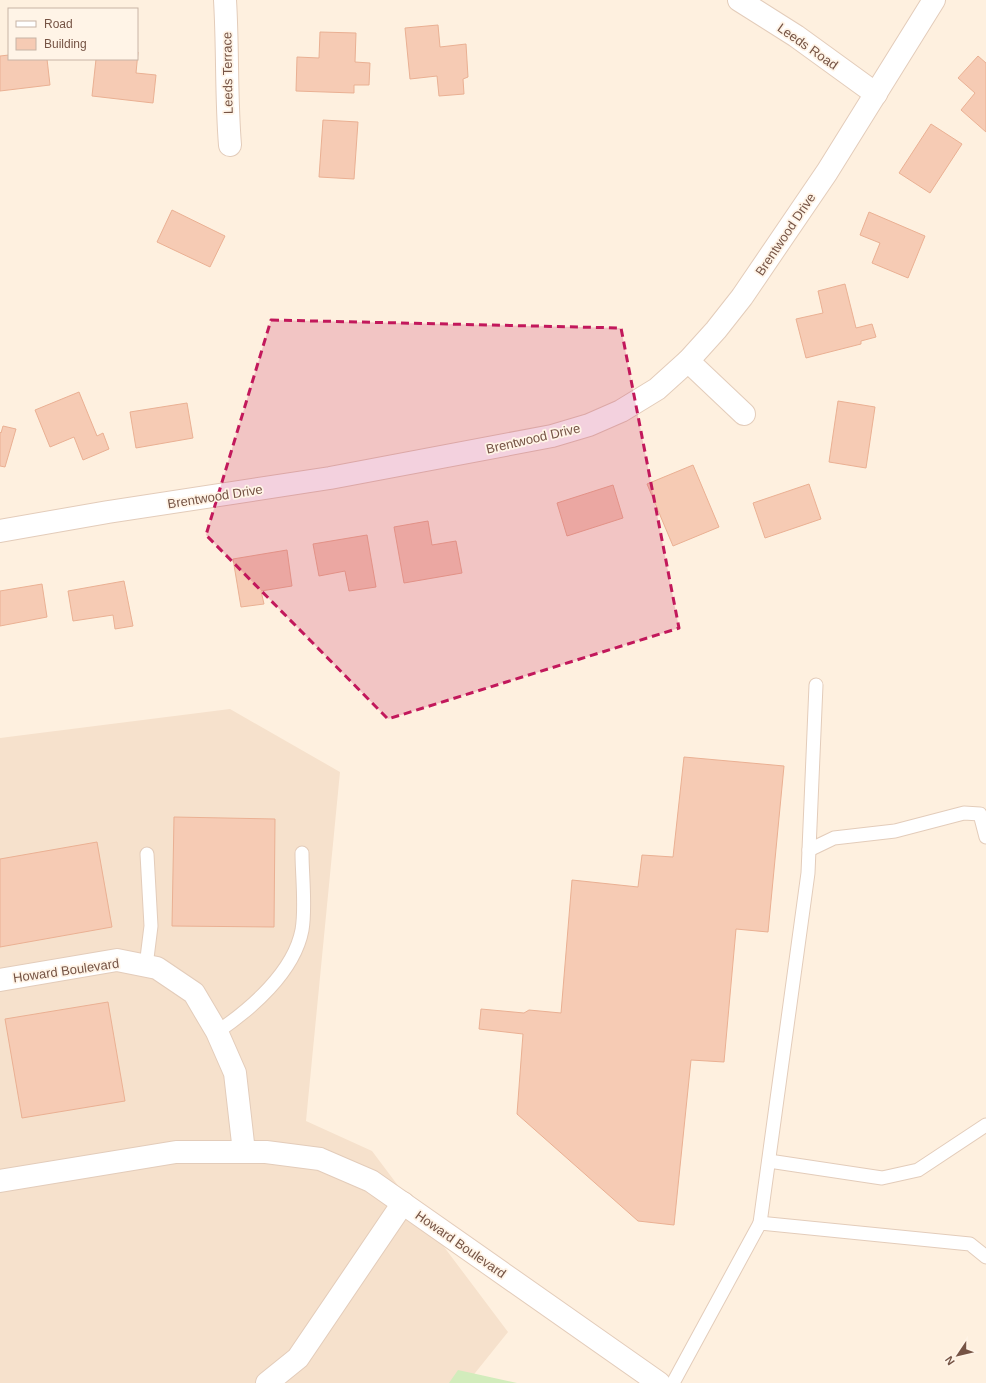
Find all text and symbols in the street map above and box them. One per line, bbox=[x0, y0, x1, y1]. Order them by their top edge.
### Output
legend bbox=[8, 8, 138, 60]
text: Road bbox=[44, 17, 73, 31]
street label: Leeds Road bbox=[775, 20, 841, 73]
street label: Leeds Terrace bbox=[219, 32, 236, 114]
text: Building bbox=[44, 37, 87, 51]
street label: Brentwood Drive bbox=[752, 190, 819, 278]
street label: Brentwood Drive bbox=[485, 420, 582, 457]
street label: Brentwood Drive bbox=[166, 482, 264, 511]
street label: Howard Boulevard bbox=[12, 956, 120, 985]
street label: Howard Boulevard bbox=[413, 1208, 509, 1281]
north arrow bbox=[938, 1335, 978, 1375]
text: N bbox=[943, 1354, 957, 1367]

